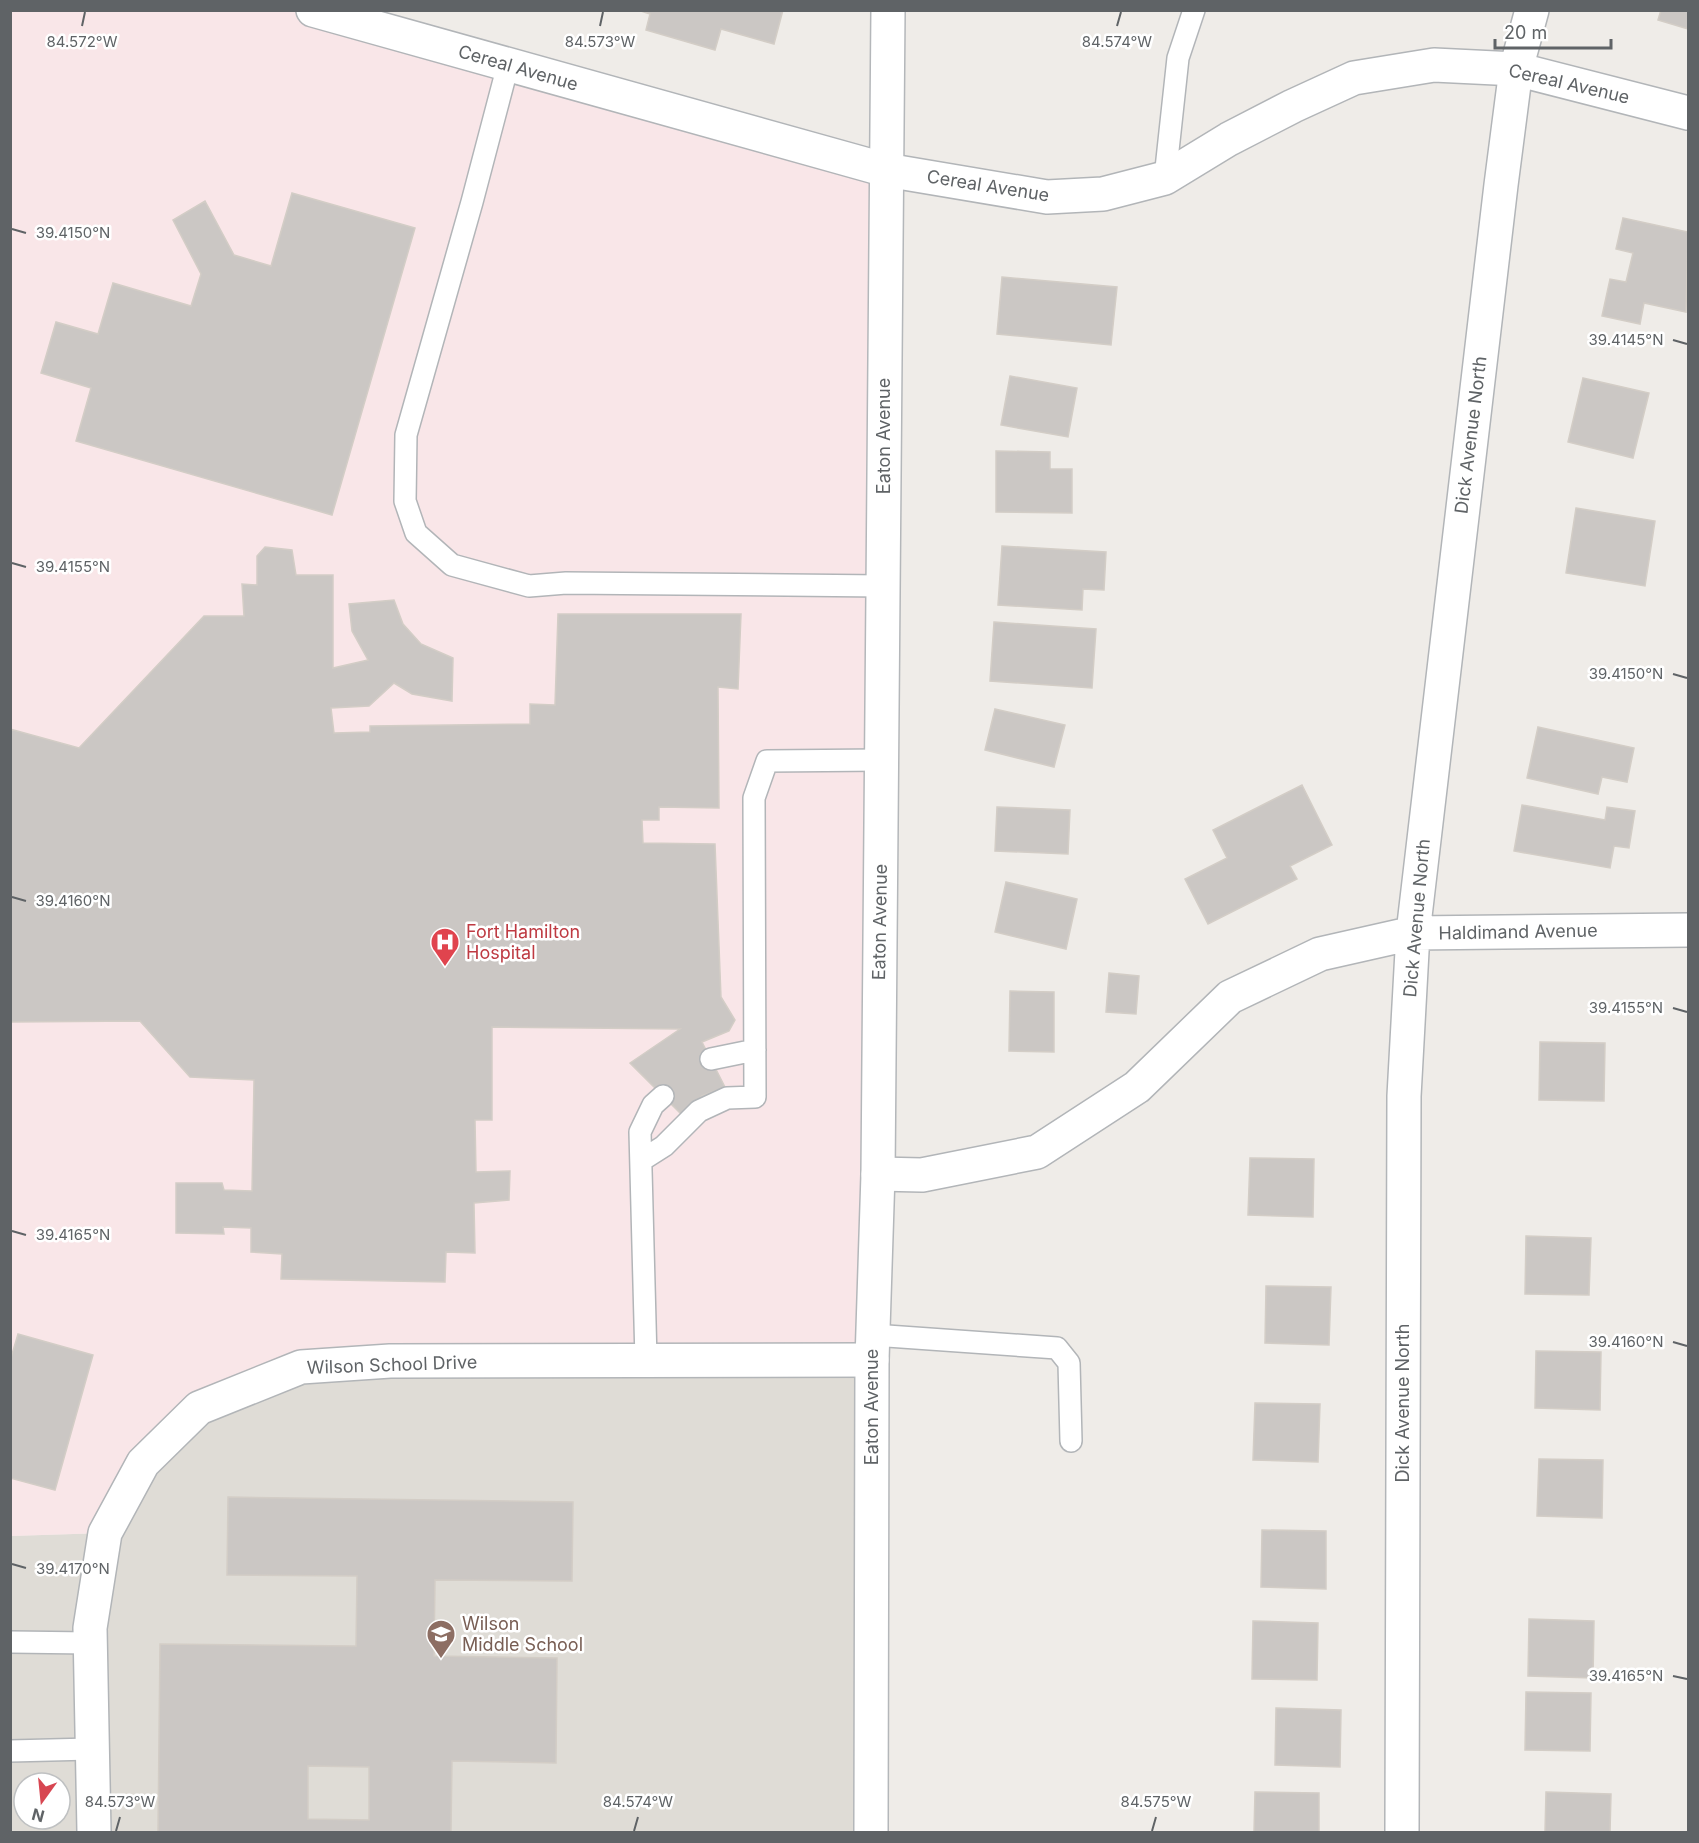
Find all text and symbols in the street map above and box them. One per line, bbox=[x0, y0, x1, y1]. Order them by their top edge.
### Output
scale bar bbox=[1495, 12, 1610, 50]
text: 20 m bbox=[1504, 22, 1547, 43]
text: 84.572°W bbox=[47, 32, 118, 51]
text: 84.573°W bbox=[565, 32, 636, 51]
text: 84.574°W bbox=[1082, 32, 1152, 51]
street label: Cereal Avenue bbox=[456, 40, 580, 95]
street label: Cereal Avenue bbox=[1507, 59, 1632, 108]
street label: Cereal Avenue bbox=[925, 165, 1051, 206]
text: 39.4150°N bbox=[36, 223, 110, 242]
text: 39.4145°N bbox=[1589, 330, 1663, 349]
street label: Dick Avenue North bbox=[1450, 355, 1491, 515]
street label: Eaton Avenue bbox=[873, 378, 894, 494]
text: 39.4155°N bbox=[36, 557, 110, 576]
text: 39.4150°N bbox=[1589, 664, 1663, 683]
street label: Dick Avenue North bbox=[1399, 838, 1434, 998]
street label: Eaton Avenue bbox=[868, 864, 891, 980]
text: 39.4160°N bbox=[36, 891, 110, 910]
street label: Haldimand Avenue bbox=[1438, 920, 1598, 943]
place label: Fort Hamilton Hospital bbox=[466, 921, 580, 963]
hospital icon: Fort Hamilton Hospital bbox=[429, 926, 461, 968]
text: 39.4155°N bbox=[1589, 998, 1663, 1017]
text: 39.4165°N bbox=[36, 1225, 110, 1244]
street label: Dick Avenue North bbox=[1392, 1324, 1413, 1482]
text: 39.4160°N bbox=[1589, 1332, 1663, 1351]
street label: Eaton Avenue bbox=[861, 1349, 882, 1465]
street label: Wilson School Drive bbox=[306, 1351, 478, 1378]
text: 39.4170°N bbox=[36, 1559, 110, 1578]
place label: Wilson Middle School bbox=[462, 1613, 583, 1655]
school or university icon: Wilson Middle School bbox=[425, 1618, 457, 1660]
text: 39.4165°N bbox=[1589, 1666, 1663, 1685]
north arrow bbox=[12, 1771, 72, 1831]
text: 84.573°W bbox=[85, 1792, 156, 1811]
text: 84.574°W bbox=[603, 1792, 673, 1811]
text: 84.575°W bbox=[1121, 1792, 1192, 1811]
text: N bbox=[30, 1804, 47, 1827]

